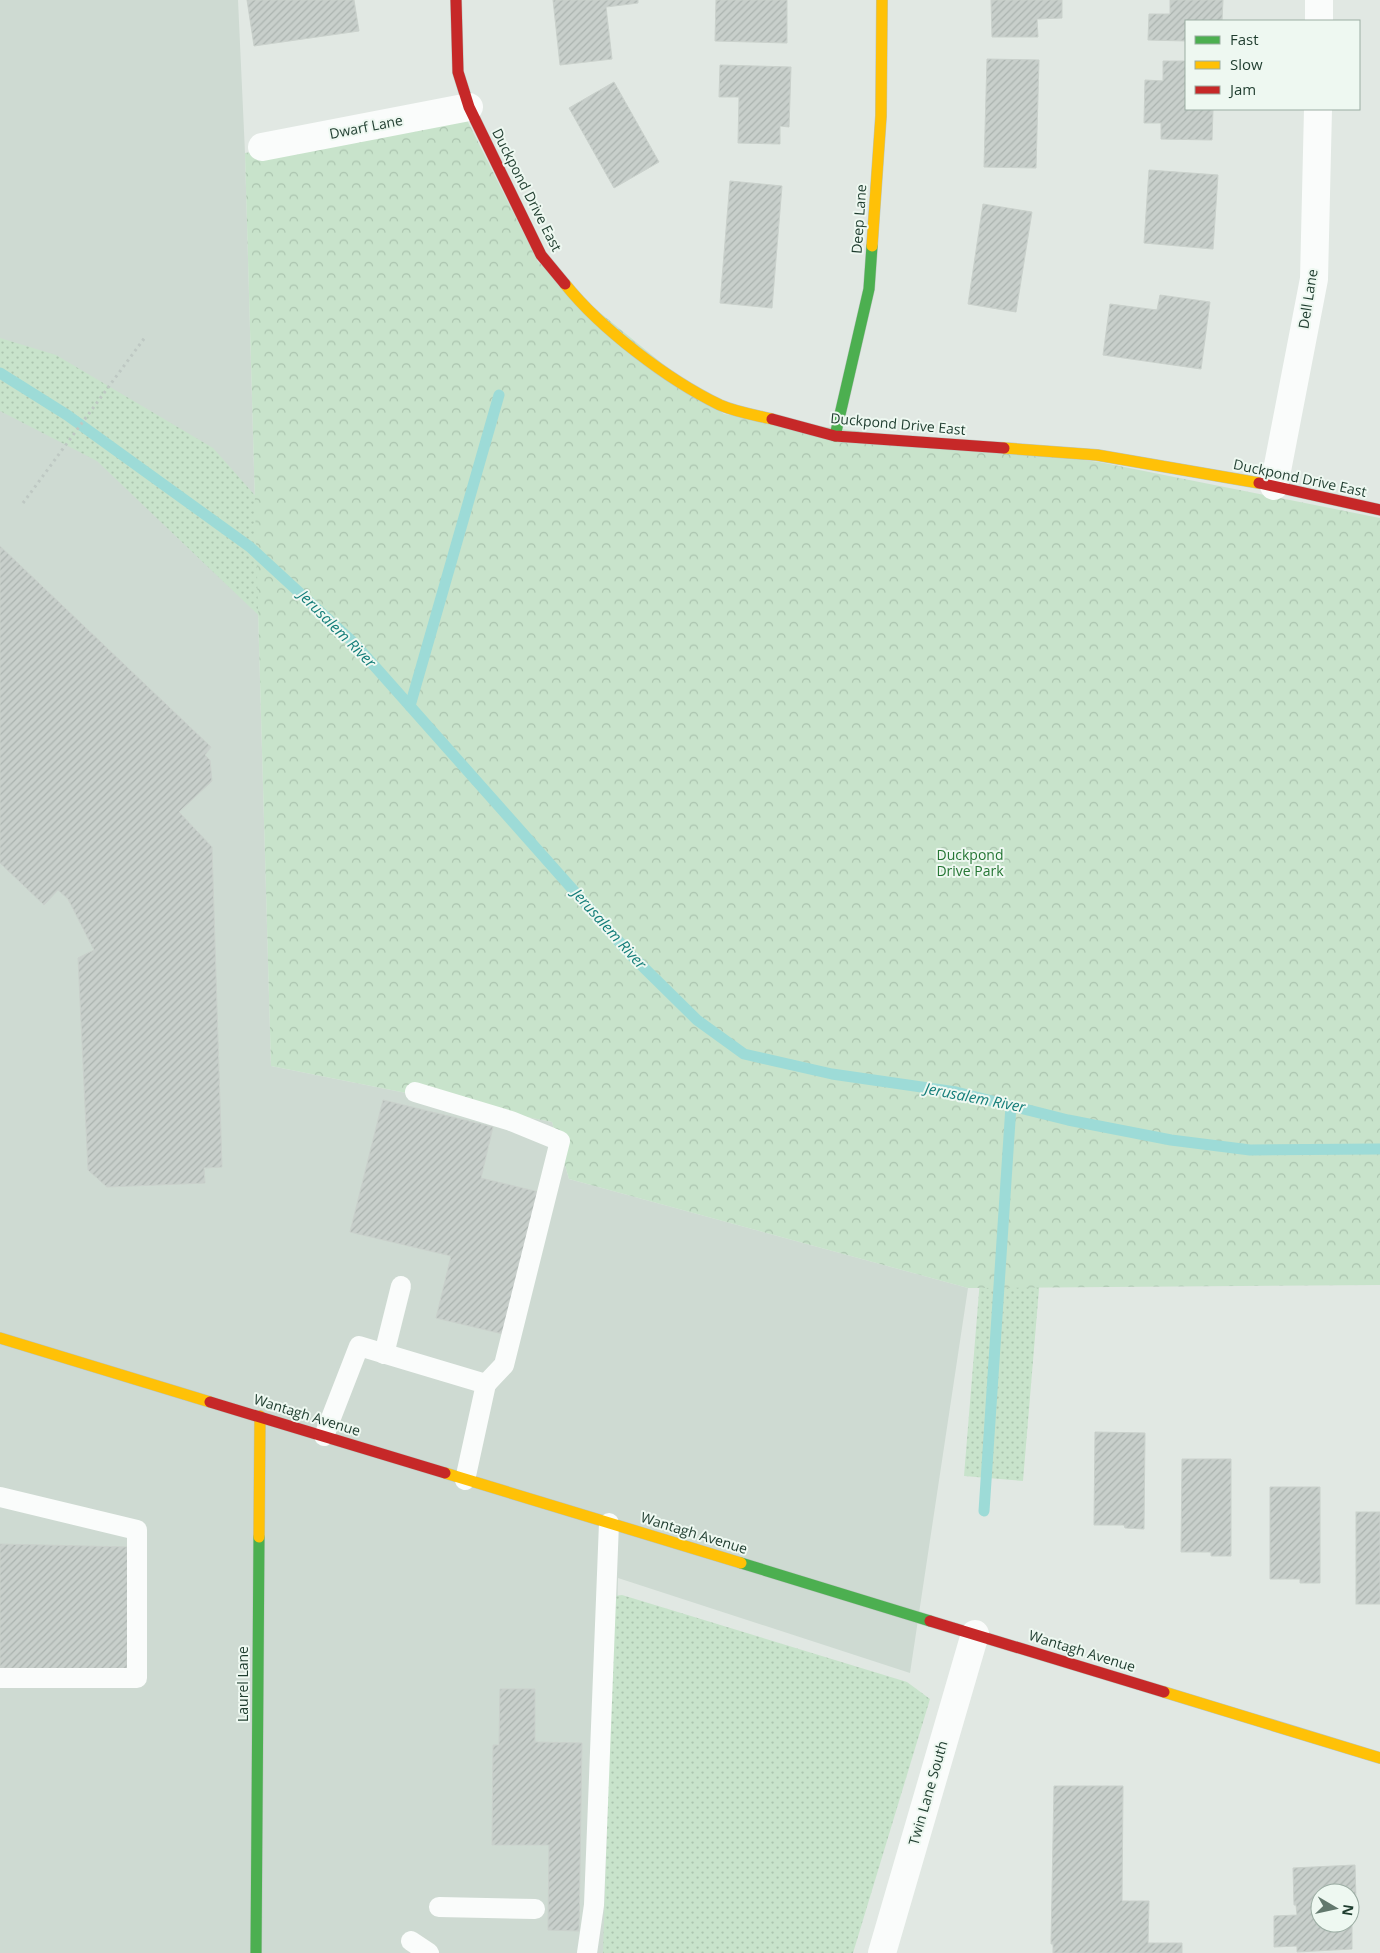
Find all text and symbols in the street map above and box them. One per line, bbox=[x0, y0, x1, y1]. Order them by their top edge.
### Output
legend bbox=[1185, 20, 1360, 110]
text: Fast bbox=[1230, 29, 1259, 49]
text: Slow bbox=[1230, 54, 1263, 74]
text: Jam bbox=[1228, 79, 1256, 99]
street label: Dwarf Lane bbox=[328, 110, 404, 143]
street label: Duckpond Drive East bbox=[488, 125, 567, 255]
street label: Deep Lane bbox=[847, 183, 870, 254]
street label: Dell Lane bbox=[1293, 268, 1322, 330]
street label: Duckpond Drive East bbox=[830, 408, 966, 439]
street label: Duckpond Drive East bbox=[1232, 454, 1368, 501]
water label: Jerusalem River bbox=[292, 583, 382, 672]
park label: Duckpond Drive Park bbox=[936, 845, 1004, 880]
water label: Jerusalem River bbox=[566, 882, 652, 974]
water label: Jerusalem River bbox=[920, 1077, 1028, 1117]
street label: Wantagh Avenue bbox=[251, 1389, 363, 1440]
street label: Wantagh Avenue bbox=[638, 1507, 750, 1558]
street label: Wantagh Avenue bbox=[1026, 1625, 1138, 1676]
street label: Laurel Lane bbox=[233, 1646, 252, 1722]
street label: Twin Lane South bbox=[904, 1738, 952, 1847]
north arrow bbox=[1310, 1883, 1360, 1933]
text: N bbox=[1338, 1903, 1359, 1917]

